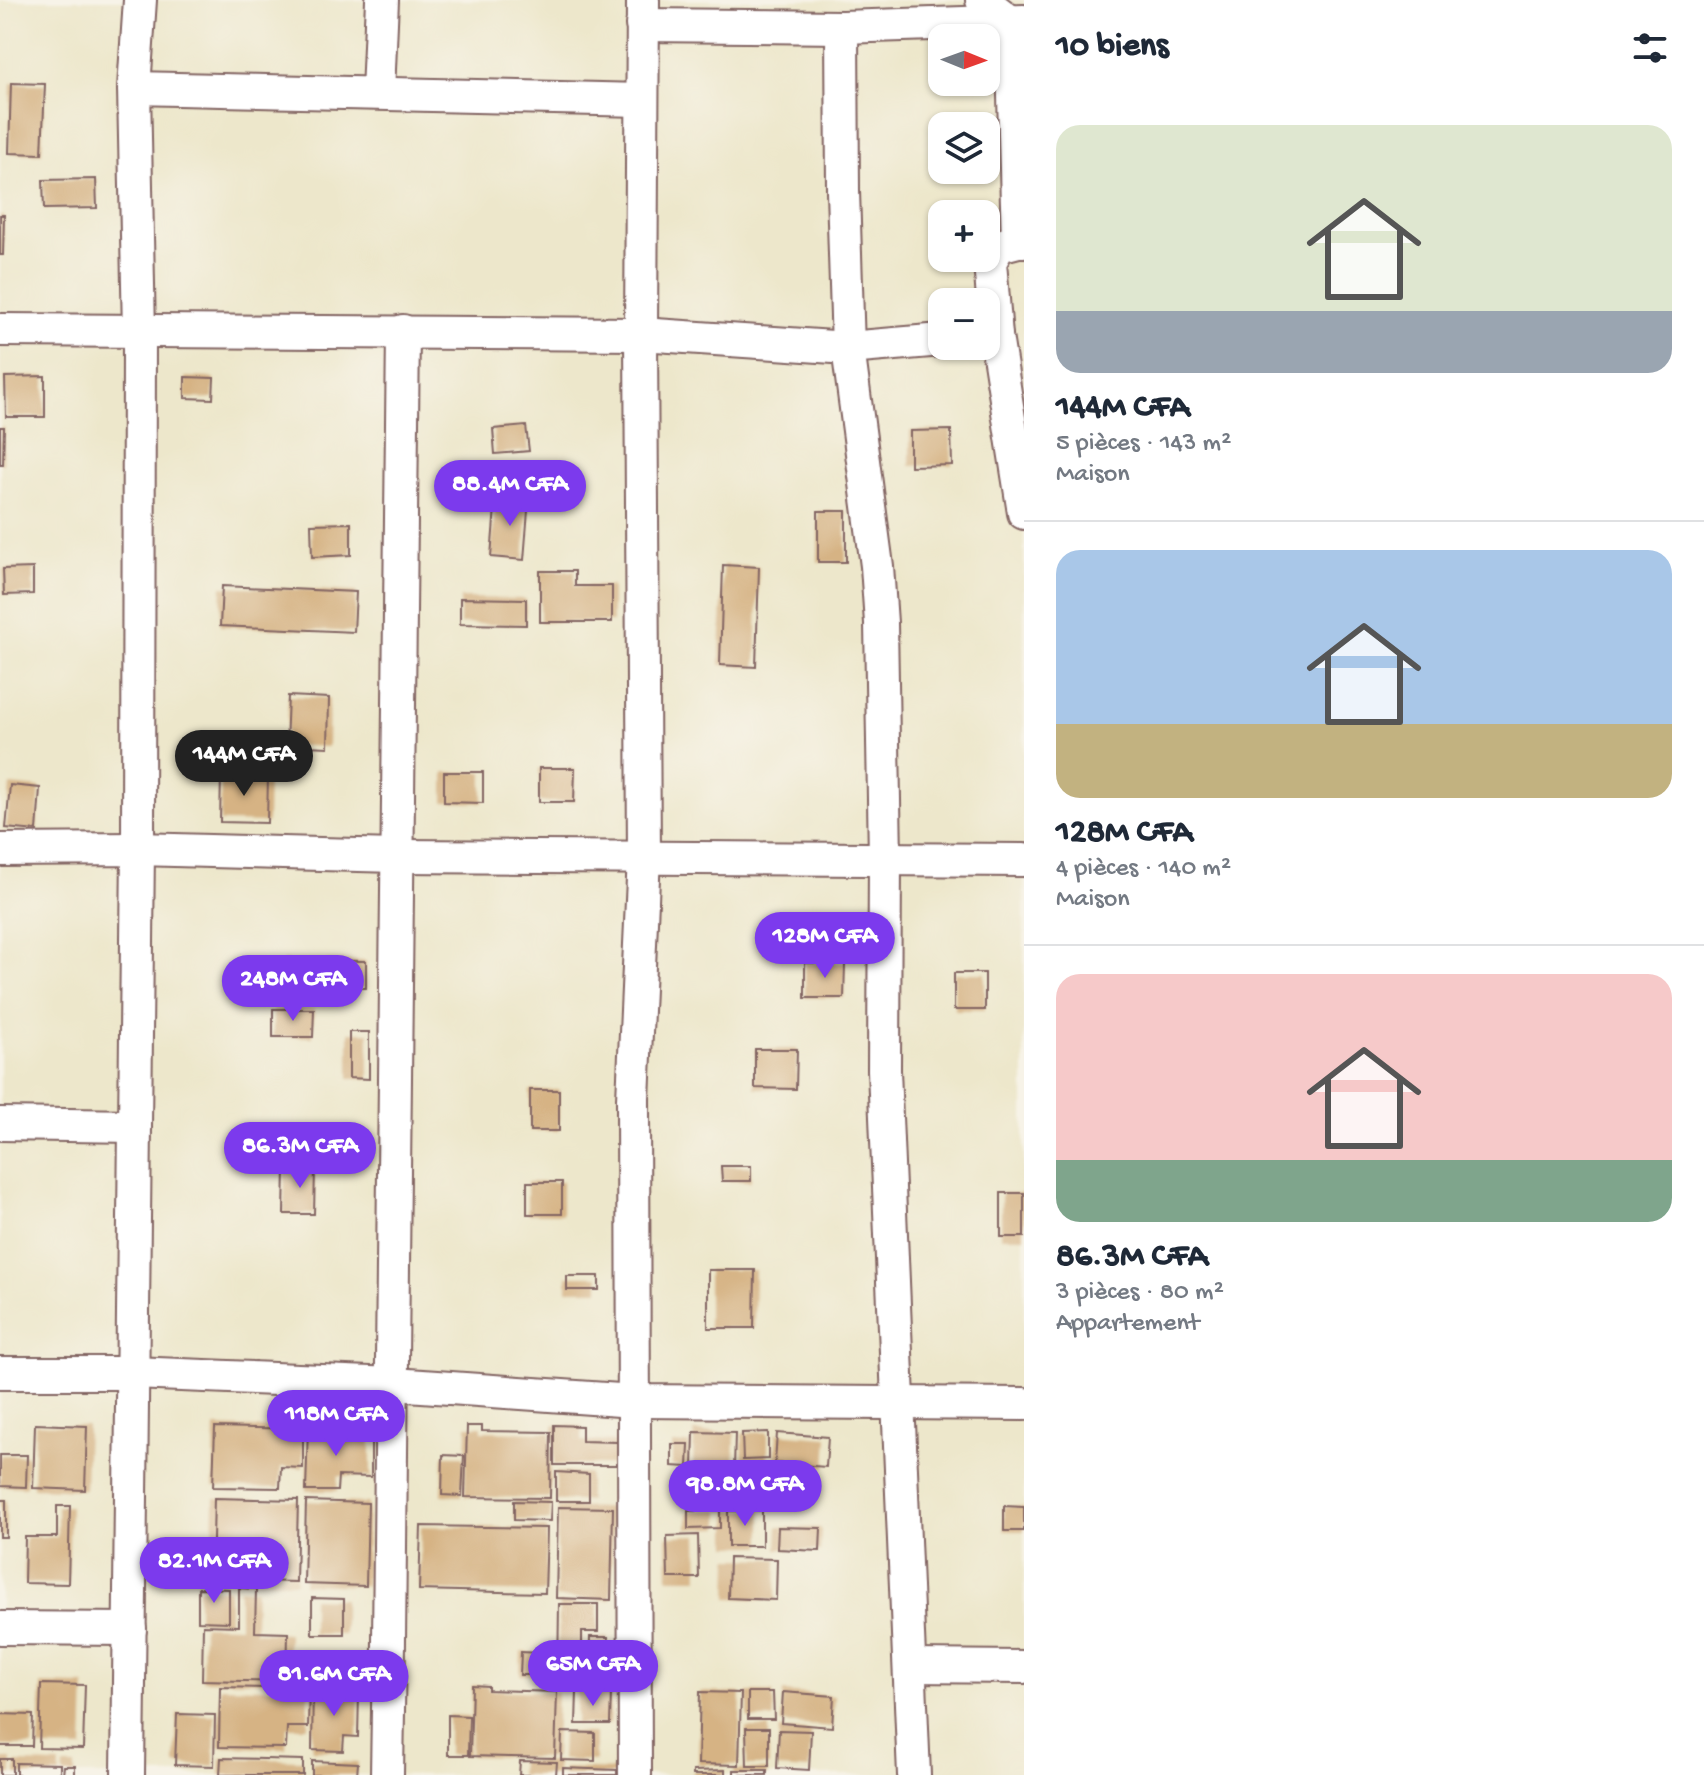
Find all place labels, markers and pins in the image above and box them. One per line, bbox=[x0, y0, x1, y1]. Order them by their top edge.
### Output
pin: 88.4M CFA bbox=[418, 460, 602, 528]
pin: 144M CFA bbox=[161, 730, 327, 798]
pin: 128M CFA bbox=[742, 912, 908, 980]
pin: 248M CFA bbox=[210, 955, 376, 1023]
pin: 86.3M CFA bbox=[208, 1122, 392, 1190]
pin: 118M CFA bbox=[253, 1390, 419, 1458]
pin: 98.8M CFA bbox=[653, 1460, 837, 1528]
pin: 82.1M CFA bbox=[122, 1537, 306, 1605]
pin: 65M CFA bbox=[519, 1640, 667, 1708]
pin: 81.6M CFA bbox=[242, 1650, 426, 1718]

